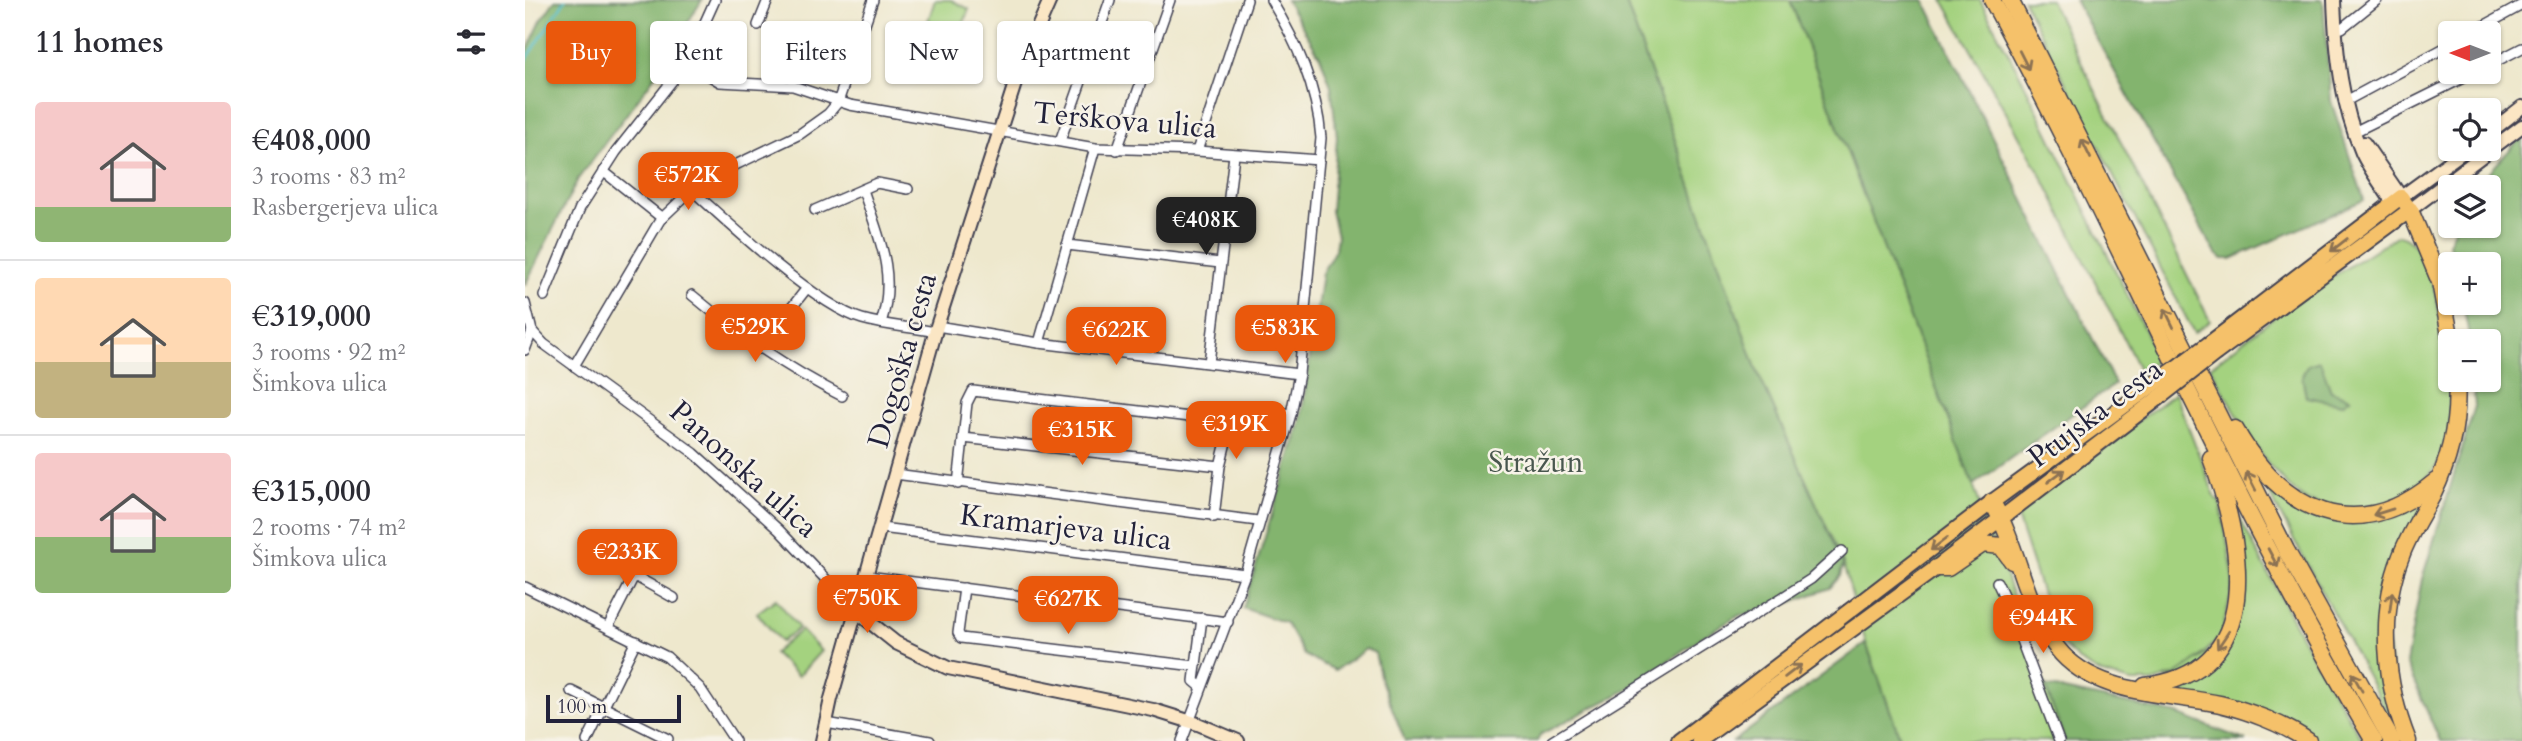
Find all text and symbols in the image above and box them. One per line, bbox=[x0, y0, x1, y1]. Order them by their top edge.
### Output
chip: Buy bbox=[546, 21, 636, 84]
chip: Rent bbox=[650, 21, 747, 84]
chip: Filters bbox=[761, 21, 871, 84]
chip: New bbox=[885, 21, 983, 84]
chip: Apartment bbox=[997, 21, 1154, 84]
north arrow bbox=[2438, 21, 2501, 84]
map controls bbox=[2438, 21, 2501, 392]
text: 11 homes bbox=[35, 22, 164, 63]
icon: filters bbox=[452, 23, 490, 61]
one-way arrow bbox=[2018, 49, 2032, 70]
street label: Terškova ulica bbox=[1031, 92, 1219, 149]
button: locate bbox=[2438, 98, 2501, 161]
text: €408,000 bbox=[252, 120, 371, 161]
icon: home bbox=[91, 130, 175, 214]
one-way arrow bbox=[2079, 139, 2092, 161]
pin: €572K bbox=[639, 152, 737, 212]
text: €572K bbox=[654, 159, 722, 190]
text: 3 rooms · 83 m² bbox=[252, 161, 405, 192]
button: layers bbox=[2438, 175, 2501, 238]
text: Rasbergerjeva ulica bbox=[252, 192, 439, 223]
pin: €408K bbox=[1157, 198, 1255, 257]
text: €408K bbox=[1172, 204, 1240, 235]
one-way arrow bbox=[2329, 237, 2348, 252]
button: + bbox=[2438, 252, 2501, 315]
street label: Dogoška cesta bbox=[858, 268, 947, 453]
text: €319,000 bbox=[252, 296, 371, 337]
pin: €529K bbox=[706, 304, 804, 364]
icon: home bbox=[91, 306, 175, 390]
pin: €583K bbox=[1236, 306, 1334, 365]
pin: €622K bbox=[1067, 308, 1165, 367]
one-way arrow bbox=[2161, 308, 2175, 329]
text: €529K bbox=[721, 311, 789, 342]
text: €583K bbox=[1251, 312, 1319, 343]
text: €622K bbox=[1082, 314, 1150, 345]
button: − bbox=[2438, 329, 2501, 392]
text: 3 rooms · 92 m² bbox=[252, 337, 405, 368]
street label: Ptujska cesta bbox=[2019, 349, 2171, 478]
text: Šimkova ulica bbox=[252, 368, 387, 399]
street label: Panonska ulica bbox=[660, 391, 827, 547]
pin: €319K bbox=[1187, 402, 1285, 461]
pin: €315K bbox=[1033, 407, 1131, 467]
text: €319K bbox=[1202, 408, 1270, 439]
text: €315K bbox=[1048, 414, 1116, 445]
park label: Stražun bbox=[1488, 442, 1584, 483]
one-way arrow bbox=[2046, 469, 2064, 484]
text: €315,000 bbox=[252, 471, 371, 512]
one-way arrow bbox=[2243, 471, 2257, 492]
icon: home bbox=[91, 481, 175, 565]
street label: Kramarjeva ulica bbox=[958, 494, 1174, 561]
one-way arrow bbox=[2372, 506, 2394, 519]
text: 2 rooms · 74 m² bbox=[252, 512, 405, 543]
pin: €233K bbox=[578, 530, 676, 589]
text: €233K bbox=[593, 536, 661, 567]
one-way arrow bbox=[1930, 536, 1948, 551]
text: Šimkova ulica bbox=[252, 543, 387, 574]
one-way arrow bbox=[2266, 547, 2280, 567]
pin: €750K bbox=[818, 576, 916, 635]
pin: €627K bbox=[1019, 576, 1117, 636]
text: €750K bbox=[833, 582, 901, 613]
text: €627K bbox=[1034, 583, 1102, 614]
one-way arrow bbox=[2384, 591, 2397, 614]
pin: €944K bbox=[1994, 596, 2092, 655]
text: €944K bbox=[2009, 602, 2077, 633]
one-way arrow bbox=[2216, 630, 2230, 649]
one-way arrow bbox=[1783, 663, 1802, 678]
one-way arrow bbox=[2350, 672, 2363, 693]
scale bar bbox=[546, 692, 681, 724]
text: 100 m bbox=[557, 694, 607, 720]

